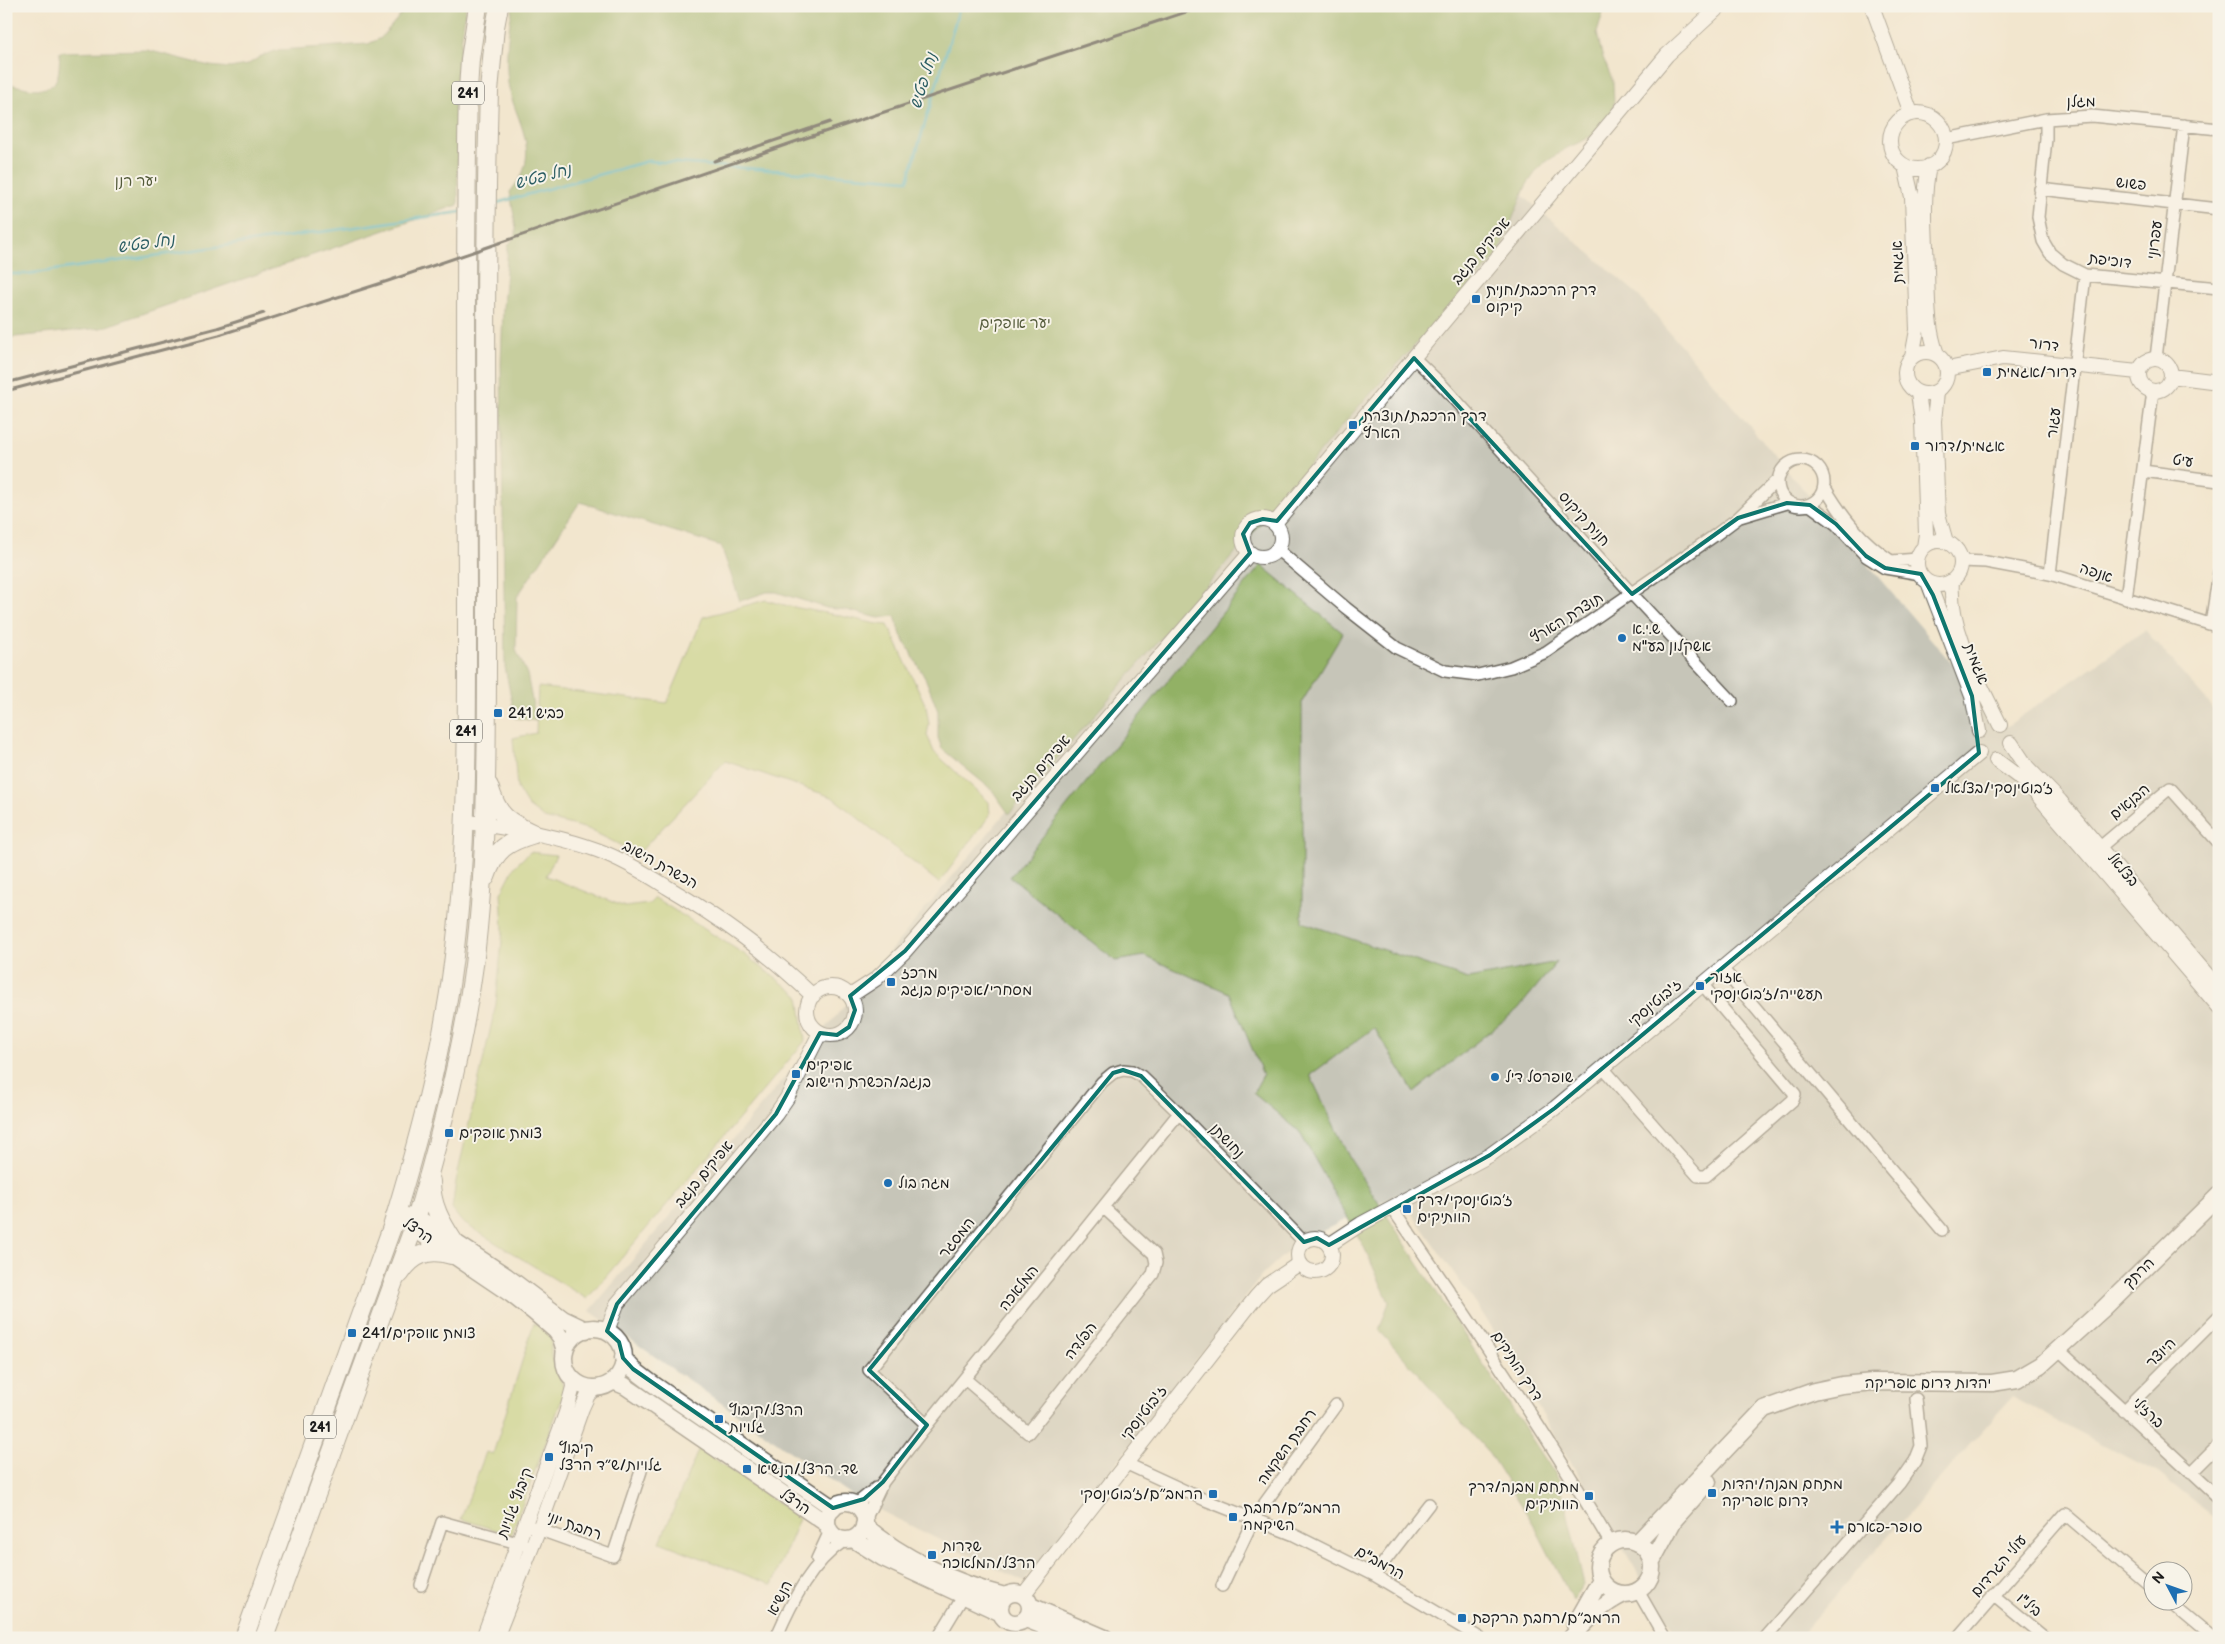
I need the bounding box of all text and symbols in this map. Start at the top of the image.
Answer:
water label: נחל פטיש [907,49,942,111]
road number: 241 [452,82,484,105]
street label: מגלן [2066,92,2096,112]
water label: נחל פטיש [513,160,574,194]
park label: יער רנן [115,172,157,191]
street label: פשוש [2115,173,2147,195]
street label: אפיקים בנגב [1447,213,1515,288]
street label: עפרוני [2143,219,2167,260]
water label: נחל פטיש [116,230,177,257]
street label: אגמית [1888,240,1908,285]
street label: דוכיפת [2086,249,2133,273]
place label: דרך הרכבת/חנית קיקוס [1486,281,1597,317]
marker: דרך הרכבת/חנית קיקוס [1470,293,1482,305]
park label: יער אופקים [979,314,1051,333]
street label: דרור [2028,334,2060,356]
place label: דרור/אגמית [1996,363,2077,382]
marker: דרור/אגמית [1981,366,1993,378]
street label: עגור [2043,406,2065,439]
place label: דרך הרכבת/תוצרת הארץ [1362,407,1487,443]
marker: דרך הרכבת/תוצרת הארץ [1347,419,1359,431]
place label: אגמית/דרור [1925,437,2005,456]
marker: אגמית/דרור [1909,440,1921,452]
street label: עיט [2171,450,2195,472]
street label: חנית קיקוס [1554,487,1614,551]
street label: אנפה [2077,559,2115,587]
street label: תוצרת הארץ [1527,588,1607,648]
place label: ש.י.א אשקלון בע"מ [1632,620,1712,656]
marker: ש.י.א אשקלון בע"מ [1616,632,1628,644]
street label: אגמית [1959,640,1993,688]
place label: כביש 241 [508,704,564,723]
marker: כביש 241 [492,707,504,719]
road number: 241 [450,719,482,742]
street label: אפיקים בנגב [1007,731,1075,805]
place label: ז׳בוטינסקי/בצלאל [1945,779,2053,798]
street label: הבנאים [2106,780,2154,824]
marker: ז׳בוטינסקי/בצלאל [1929,782,1941,794]
street label: הכשרת הישוב [619,836,701,894]
street label: בצלאל [2103,849,2143,891]
place label: מרכז מסחרי/אפיקים בנגב [901,964,1032,1000]
place label: אזור תעשייה/ז׳בוטינסקי [1710,968,1823,1004]
street label: ז'בוטינסקי [1624,975,1686,1031]
marker: מרכז מסחרי/אפיקים בנגב [885,976,897,988]
marker: אזור תעשייה/ז׳בוטינסקי [1694,980,1706,992]
place label: אפיקים בנגב/הכשרת היישוב [806,1056,931,1092]
marker: אפיקים בנגב/הכשרת היישוב [790,1068,802,1080]
place label: שופרסל דיל [1505,1068,1574,1087]
marker: שופרסל דיל [1489,1071,1501,1083]
street label: נחושתן [1206,1119,1248,1163]
place label: צומת אופקים [459,1124,542,1143]
marker: צומת אופקים [443,1127,455,1139]
street label: אפיקים בנגב [670,1136,738,1211]
place label: מגה בול [898,1174,950,1193]
marker: מגה בול [882,1177,894,1189]
place label: ז׳בוטינסקי/דרך הוותיקים [1417,1191,1513,1227]
marker: ז׳בוטינסקי/דרך הוותיקים [1401,1203,1413,1215]
street label: הרצל [399,1214,437,1248]
street label: המסגר [935,1214,979,1262]
street label: הרתך [2119,1254,2159,1292]
street label: המלאכה [995,1261,1043,1315]
street label: הפלדה [1060,1318,1102,1364]
place label: צומת אופקים/241 [362,1324,476,1343]
marker: צומת אופקים/241 [346,1327,358,1339]
street label: דרך הותיקים [1487,1327,1547,1405]
street label: היוצר [2142,1334,2180,1372]
street label: יהדות דרום אפריקה [1865,1374,1991,1393]
street label: ז'בוטינסקי [1117,1382,1171,1444]
street label: ברזילי [2128,1394,2168,1432]
place label: הרצל/קיבוץ גלויות [728,1401,803,1437]
street label: רחבת השקמה [1253,1405,1321,1489]
marker: הרצל/קיבוץ גלויות [713,1413,725,1425]
road number: 241 [304,1415,336,1438]
place label: קיבוץ גלויות/ש״ד הרצל [559,1439,662,1475]
marker: קיבוץ גלויות/ש״ד הרצל [543,1451,555,1463]
place label: שד. הרצל/הנשיא [757,1460,858,1479]
marker: שד. הרצל/הנשיא [741,1463,753,1475]
street label: קיבוץ גלויות [492,1465,537,1542]
place label: מתחם מבנה/יהדות דרום אפריקה [1721,1475,1843,1511]
place label: מתחם מבנה/דרך הוותיקים [1468,1478,1579,1514]
street label: הרצל [776,1485,814,1519]
place label: הרמב״ם/ז׳בוטינסקי [1080,1485,1203,1504]
marker: מתחם מבנה/יהדות דרום אפריקה [1706,1487,1718,1499]
marker: הרמב״ם/ז׳בוטינסקי [1207,1488,1219,1500]
marker: מתחם מבנה/דרך הוותיקים [1583,1490,1595,1502]
place label: הרמב״ם/רחבת השיקמה [1243,1499,1341,1535]
street label: רחבת יוני [544,1507,604,1545]
marker: הרמב״ם/רחבת השיקמה [1227,1511,1239,1523]
place label: סופר-פארם [1847,1518,1922,1537]
marker: סופר-פארם [1831,1521,1843,1533]
street label: עולי הגרדום [1967,1531,2031,1601]
place label: שדרות הרצל/המלאכה [941,1537,1035,1573]
street label: הרמב"ם [1352,1542,1408,1584]
marker: שדרות הרצל/המלאכה [926,1549,938,1561]
north arrow [2142,1562,2192,1612]
text: N [2149,1568,2168,1587]
street label: הנשיא [763,1577,797,1619]
street label: ביל"ו [2012,1589,2046,1621]
place label: הרמב״ם/רחבת הרקפת [1471,1609,1621,1628]
marker: הרמב״ם/רחבת הרקפת [1456,1612,1468,1624]

